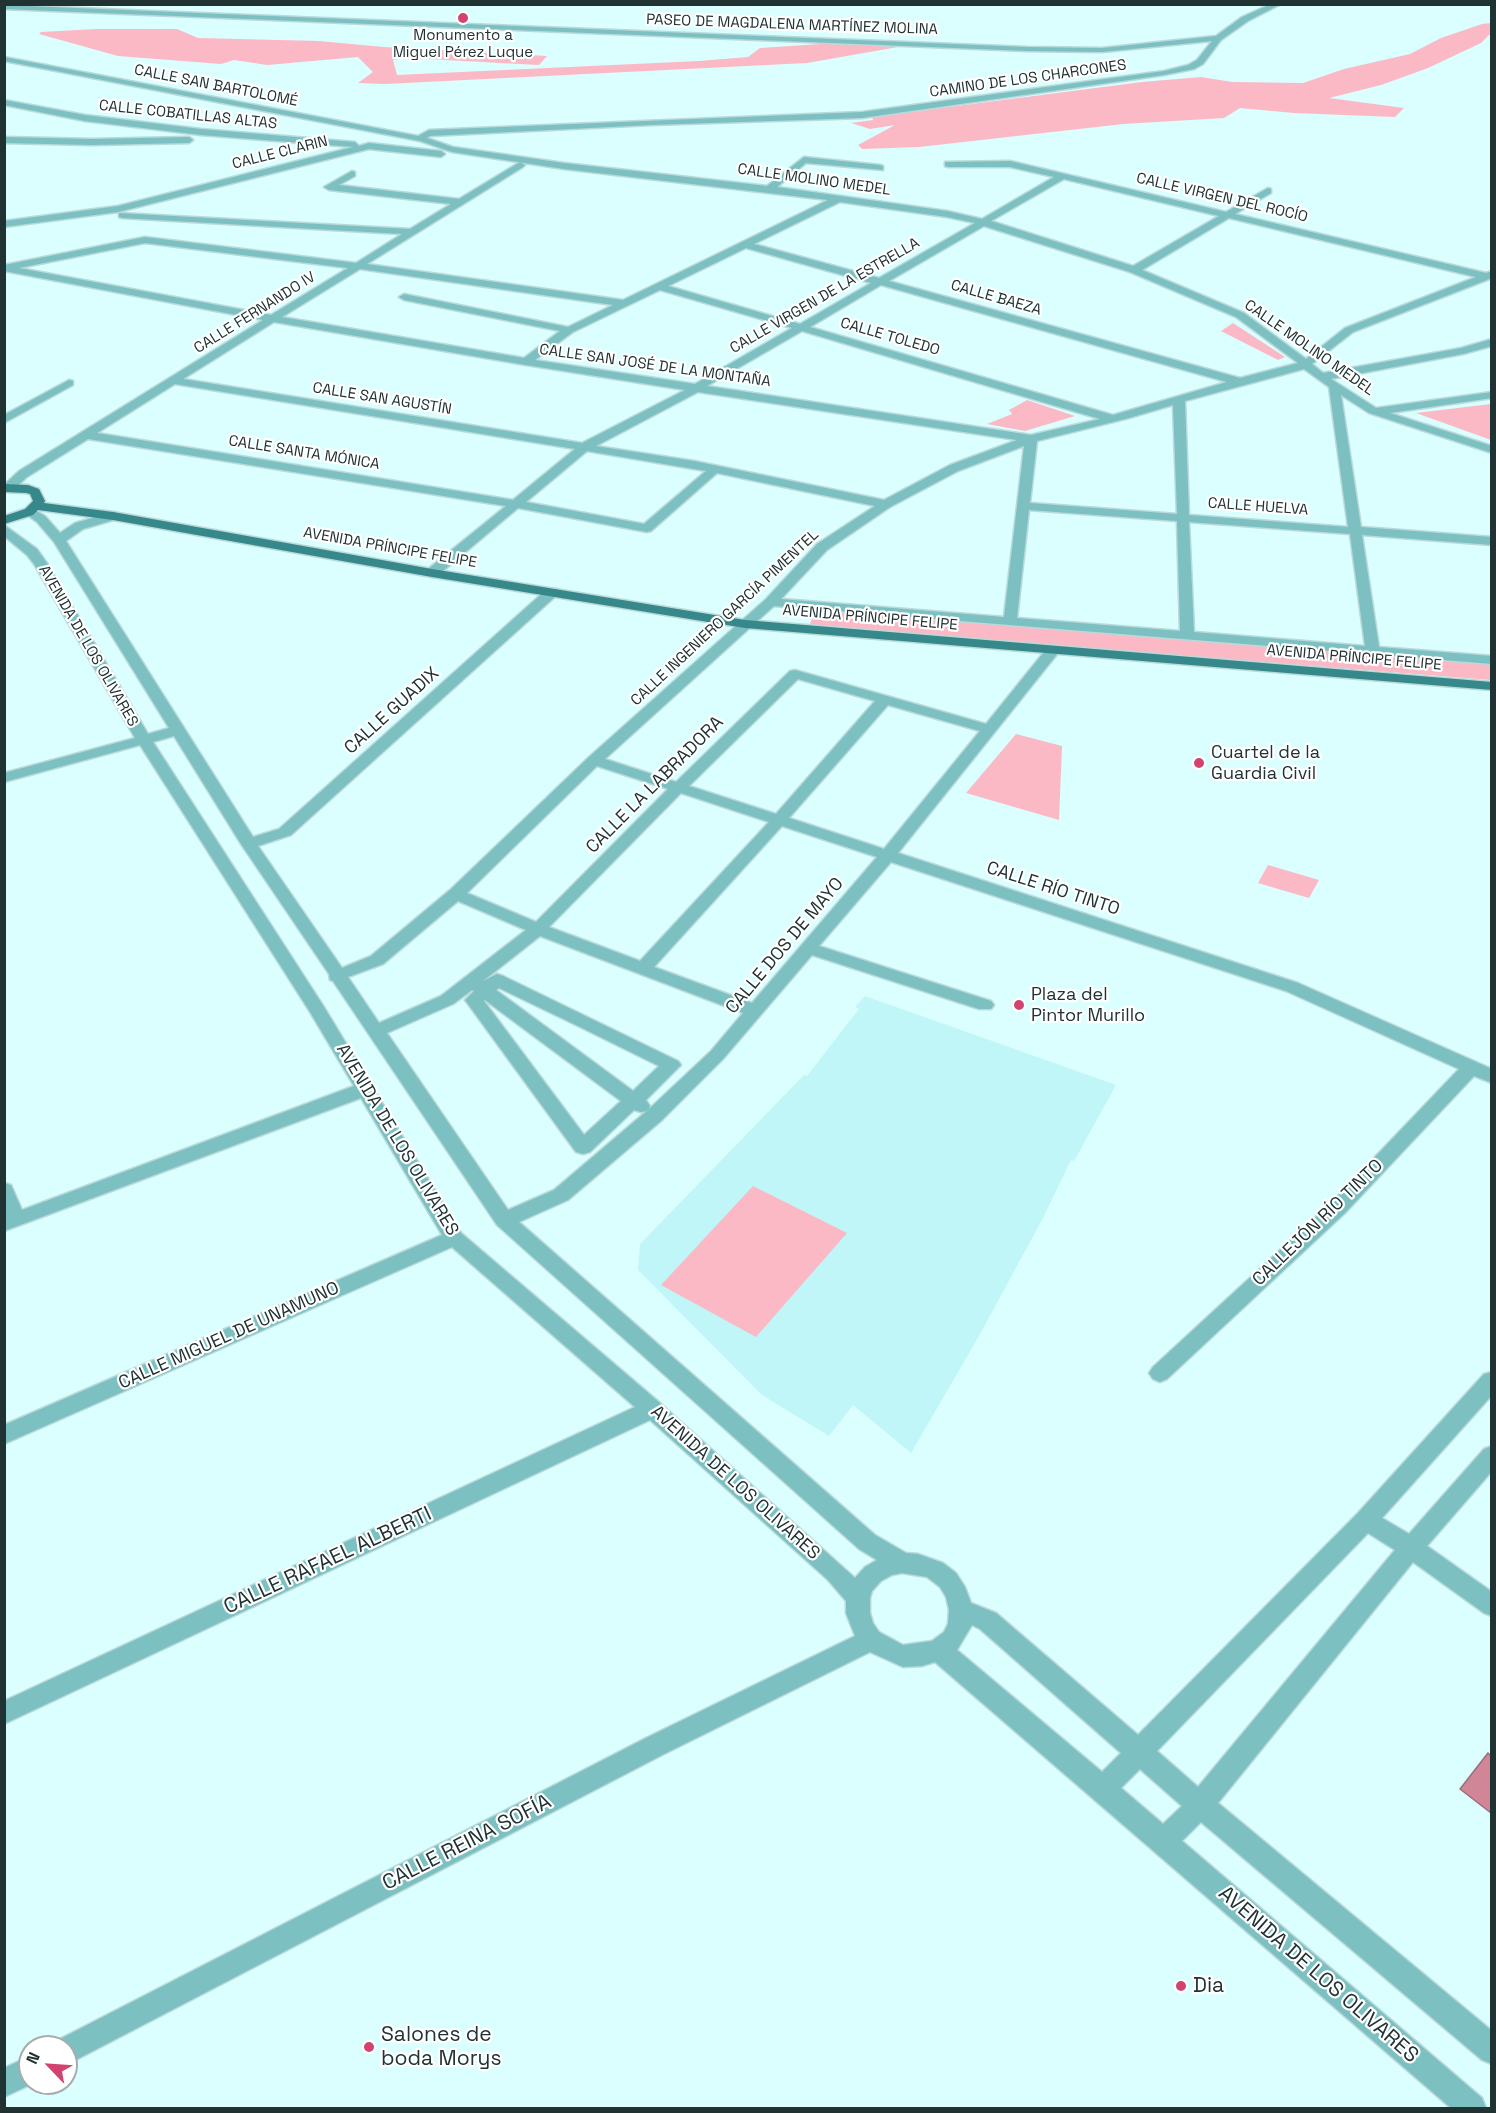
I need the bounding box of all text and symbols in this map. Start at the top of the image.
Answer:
marker: Monumento a Miguel Pérez Luque [456,11,470,25]
street label: PASEO DE MAGDALENA MARTÍNEZ MOLINA [646,11,938,39]
place label: Monumento a Miguel Pérez Luque [393,27,533,62]
street label: CAMINO DE LOS CHARCONES [929,56,1127,102]
street label: CALLE SAN BARTOLOMÉ [133,61,299,111]
street label: CALLE COBATILLAS ALTAS [98,97,278,133]
street label: CALLE CLARIN [230,132,330,174]
street label: CALLE MOLINO MEDEL [736,160,892,200]
street label: CALLE VIRGEN DEL ROCÍO [1134,169,1310,227]
street label: CALLE VIRGEN DE LA ESTRELLA [727,234,923,358]
street label: CALLE FERNANDO IV [191,268,319,358]
street label: CALLE BAEZA [949,276,1043,320]
street label: CALLE MOLINO MEDEL [1241,296,1377,400]
street label: CALLE TOLEDO [838,314,942,360]
street label: CALLE SAN JOSÉ DE LA MONTAÑA [538,341,772,391]
street label: CALLE SAN AGUSTÍN [311,379,453,419]
street label: CALLE SANTA MÓNICA [227,432,381,474]
street label: CALLE HUELVA [1207,495,1309,519]
street label: AVENIDA PRÍNCIPE FELIPE [302,524,478,572]
street label: CALLE INGENIERO GARCÍA PIMENTEL [627,526,823,710]
street label: AVENIDA DE LOS OLIVARES [34,562,142,730]
street label: AVENIDA PRÍNCIPE FELIPE [782,601,958,635]
street label: AVENIDA PRÍNCIPE FELIPE [1266,641,1442,675]
street label: CALLE GUADIX [340,663,444,759]
street label: CALLE LA LABRADORA [582,712,728,858]
place label: Cuartel de la Guardia Civil [1211,742,1320,784]
marker: Cuartel de la Guardia Civil [1192,756,1206,770]
street label: CALLE RÍO TINTO [984,857,1122,921]
street label: CALLE DOS DE MAYO [722,873,848,1019]
place label: Plaza del Pintor Murillo [1031,984,1145,1026]
marker: Plaza del Pintor Murillo [1012,998,1026,1012]
street label: AVENIDA DE LOS OLIVARES [331,1040,463,1240]
street label: CALLEJÓN RÍO TINTO [1248,1155,1388,1291]
street label: CALLE MIGUEL DE UNAMUNO [115,1278,343,1394]
street label: AVENIDA DE LOS OLIVARES [646,1401,824,1565]
street label: CALLE RAFAEL ALBERTI [220,1502,436,1620]
street label: CALLE REINA SOFÍA [378,1790,556,1896]
street label: AVENIDA DE LOS OLIVARES [1213,1881,1423,2069]
place label: Dia [1193,1973,1224,1999]
marker: Dia [1174,1979,1188,1993]
place label: Salones de boda Morys [381,2022,501,2072]
north arrow [18,2035,78,2095]
marker: Salones de boda Morys [362,2040,376,2054]
text: N [21,2049,45,2067]

